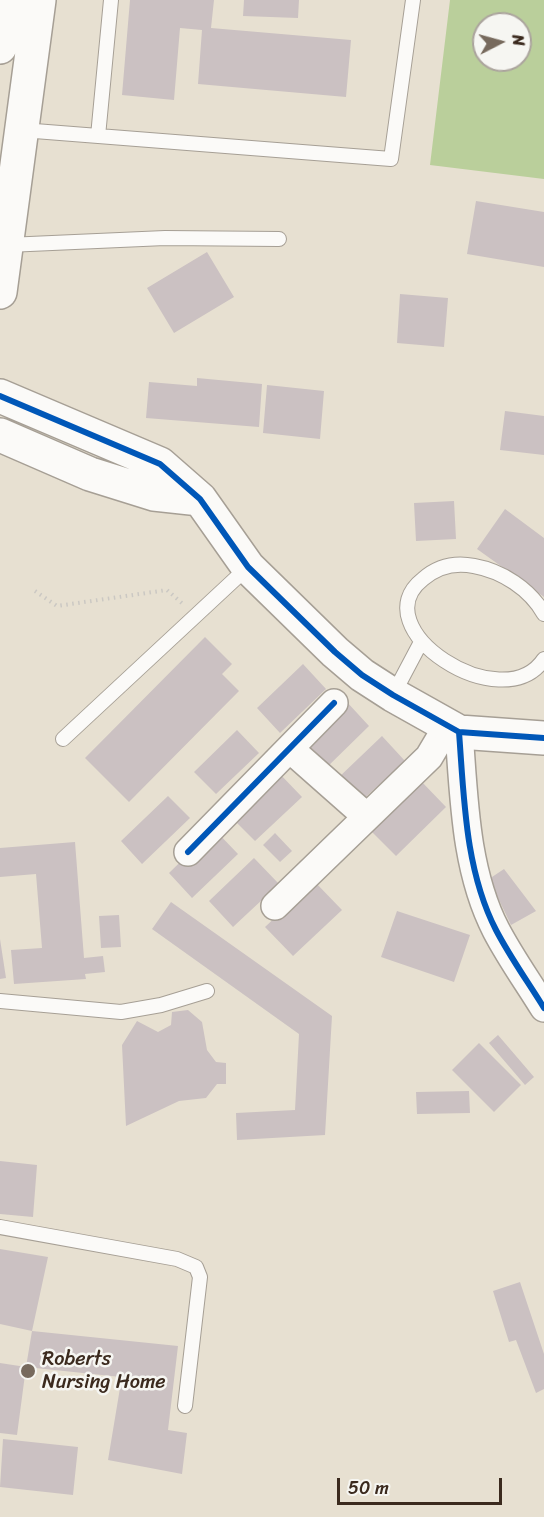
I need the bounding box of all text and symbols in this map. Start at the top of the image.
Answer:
north arrow [472,12,532,72]
text: N [503,33,533,47]
place label: Roberts Nursing Home [42,1348,166,1395]
marker: Roberts Nursing Home [19,1362,37,1380]
scale bar [340,1466,505,1504]
text: 50 m [348,1472,389,1504]

